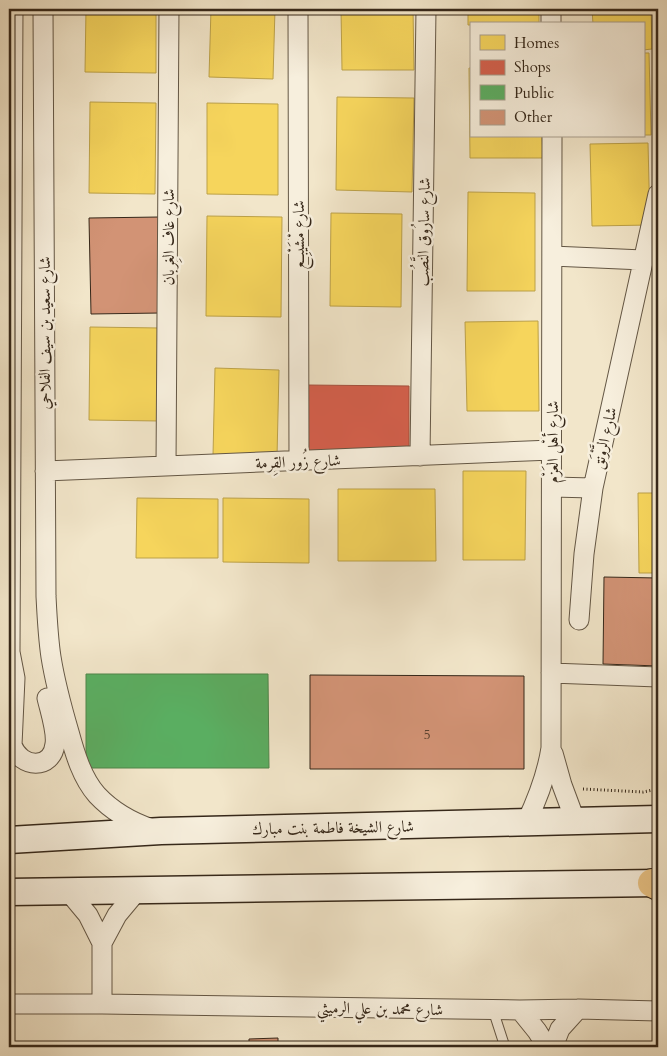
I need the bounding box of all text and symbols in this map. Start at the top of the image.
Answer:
legend [470,22,644,138]
text: Homes [514,33,559,53]
text: Shops [514,57,551,77]
text: Public [514,83,554,103]
text: Other [514,107,553,127]
street label: شارع سارُوق النَّصُب [409,177,438,287]
street label: شارع غاف الغِربان [158,189,182,285]
street label: شارع مْشَيْبِع [287,200,314,270]
street label: شارع سعيد بن سيف الفلاحي [34,256,58,410]
street label: شارع أهْل العَزْم [541,401,567,483]
street label: شارع الرَّوْنَق [584,405,625,472]
street label: شارع زُور القِرمة [255,447,341,476]
house number: 5 [423,725,431,744]
street label: شارع الشيخة فاطمة بنت مبارك [252,816,414,842]
street label: شارع محمد بن علي الرميثي [317,997,443,1025]

